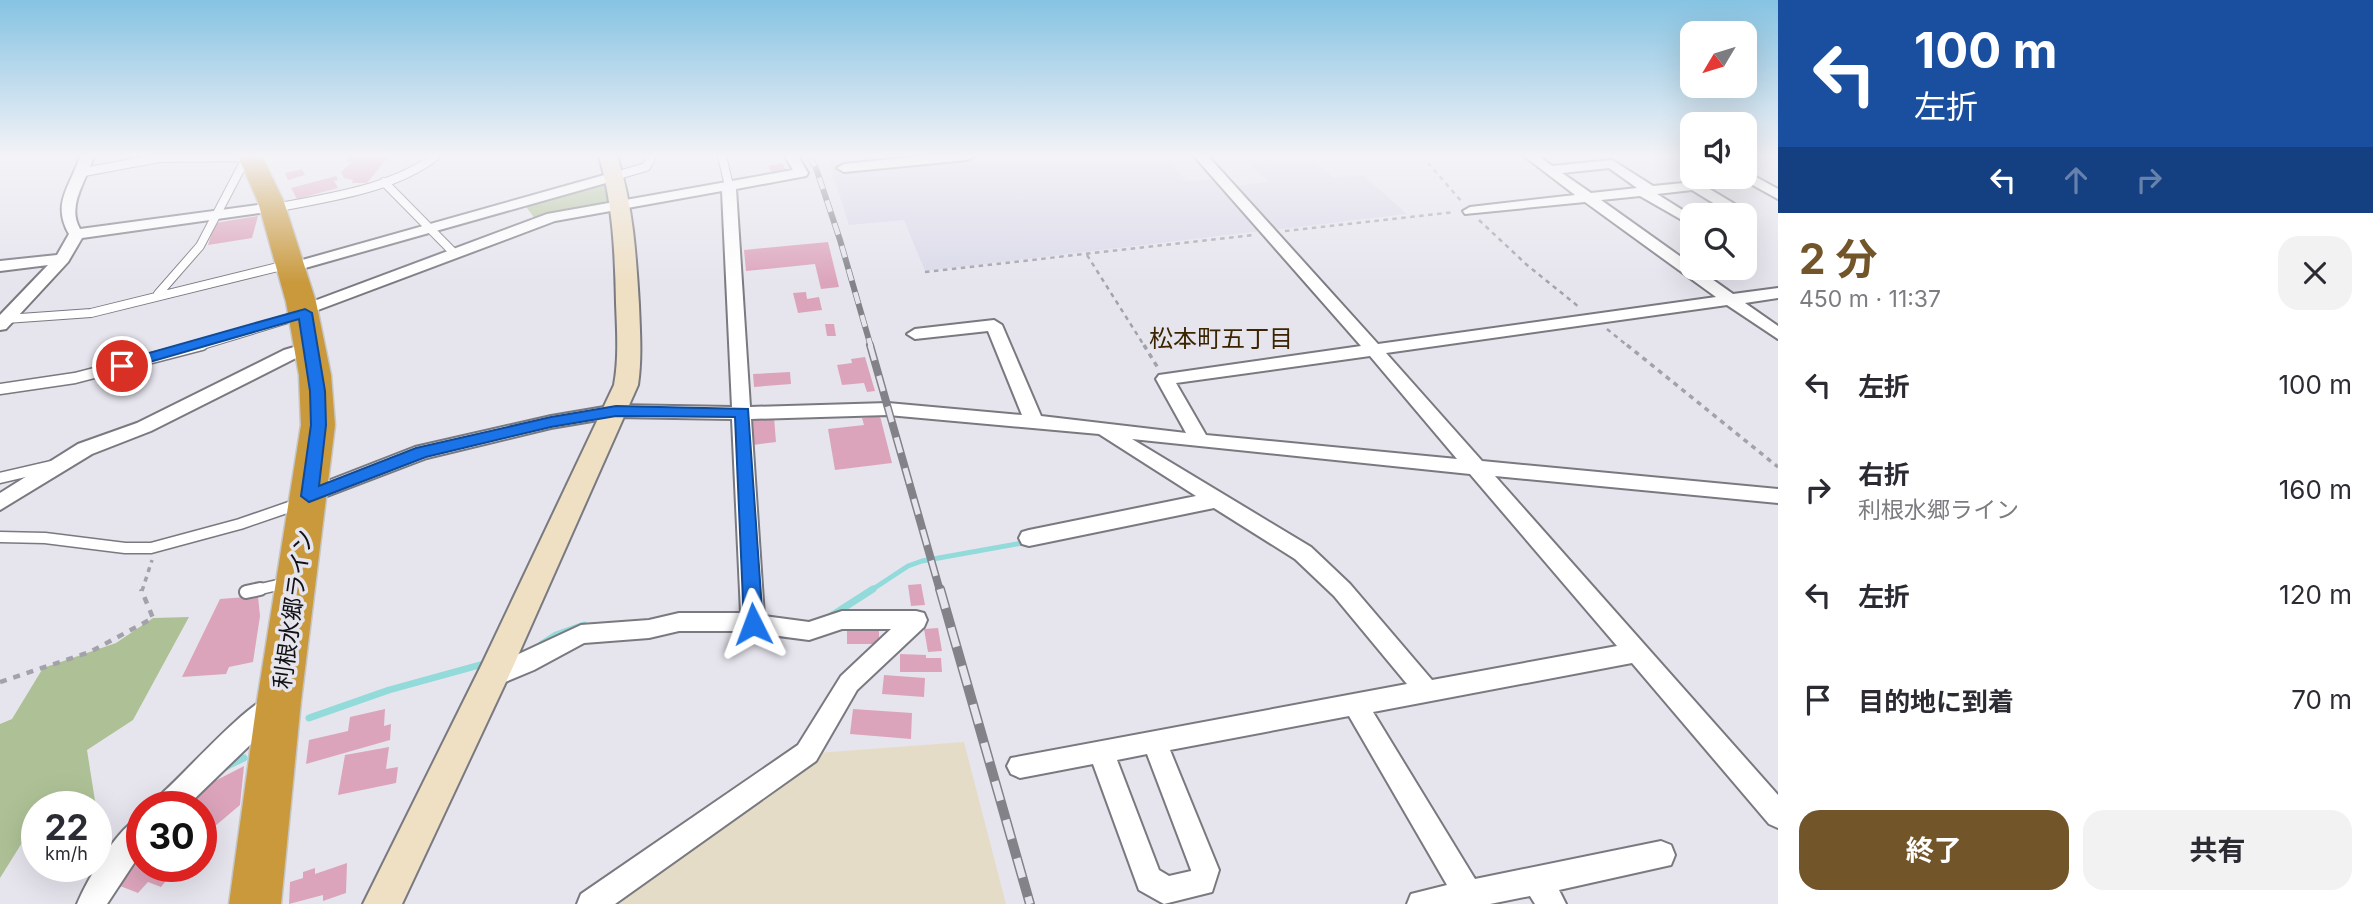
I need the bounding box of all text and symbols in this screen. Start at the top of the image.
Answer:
north arrow [1680,21,1757,98]
map controls [1680,21,1757,280]
text: 100 m [1914,21,2058,80]
icon: left [1799,28,1890,119]
text: 左折 [1914,87,1978,126]
button: sound [1680,112,1757,189]
icon: left [1984,161,2022,199]
icon: ahead [2057,161,2095,199]
icon: right [2130,161,2168,199]
button: search [1680,203,1757,280]
text: 2 分 [1799,233,1877,284]
button: close [2278,236,2352,310]
text: 450 m · 11:37 [1799,285,1941,313]
district label: 松本町五丁目 [1149,324,1293,353]
pin [92,336,152,396]
icon: arrive [103,347,141,385]
icon: left [1799,366,1837,404]
text: 100 m [2279,369,2352,400]
text: 左折 [1858,371,1910,402]
text: 右折 [1858,459,1910,490]
icon: right [1799,471,1837,509]
text: 160 m [2279,474,2352,505]
text: 利根水郷ライン [1858,496,2019,524]
street label: 利根水郷ライン [268,527,318,691]
icon: left [1799,576,1837,614]
text: 120 m [2279,579,2352,610]
text: 左折 [1858,581,1910,612]
position arrow [716,587,790,661]
icon: arrive [1799,681,1837,719]
text: 70 m [2291,684,2352,715]
text: 目的地に到着 [1858,686,2014,717]
speed limit sign: 30 [126,791,217,882]
text: 22 [44,806,89,848]
button: 終了 [1799,810,2069,890]
button: 共有 [2083,810,2352,890]
text: km/h [45,843,88,864]

